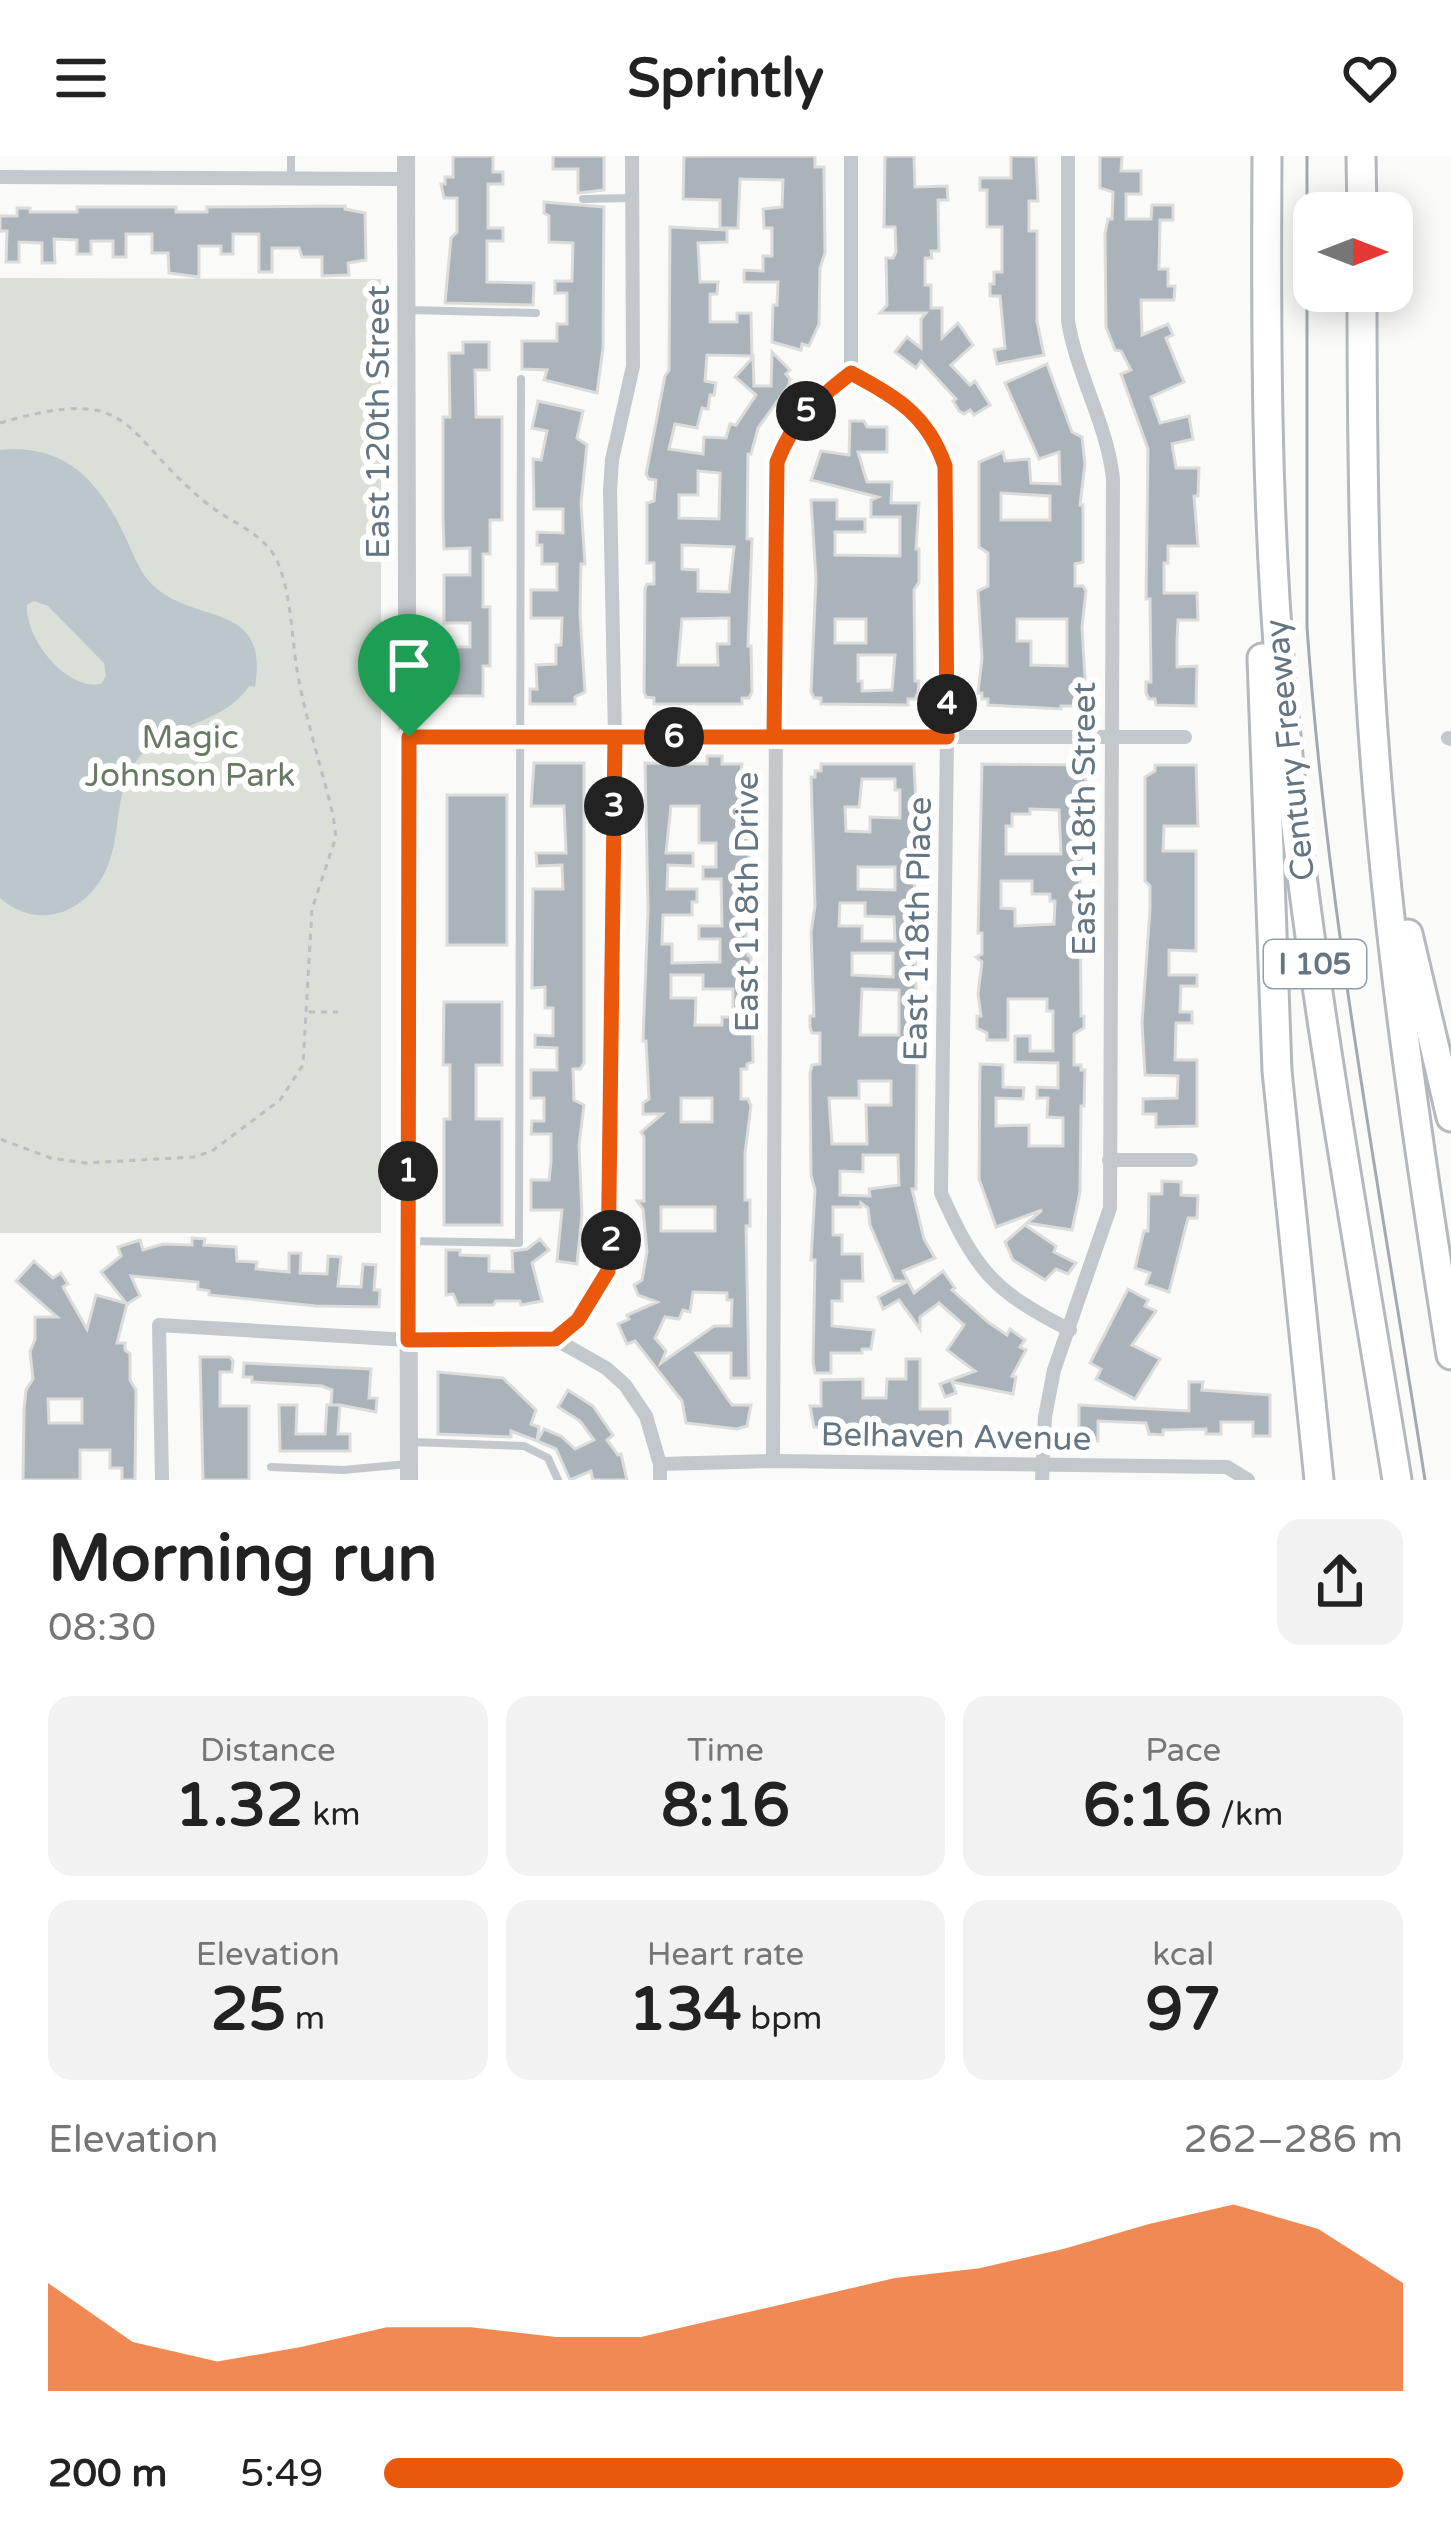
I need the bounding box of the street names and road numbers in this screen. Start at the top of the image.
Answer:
street label: East 120th Street [359,285,398,559]
street label: Century Freeway [1257,617,1323,883]
street label: East 118th Street [1065,682,1104,956]
street label: East 118th Drive [728,772,767,1033]
street label: East 118th Place [896,796,940,1062]
road number: I 105 [1264,940,1366,988]
street label: Belhaven Avenue [820,1415,1092,1459]

